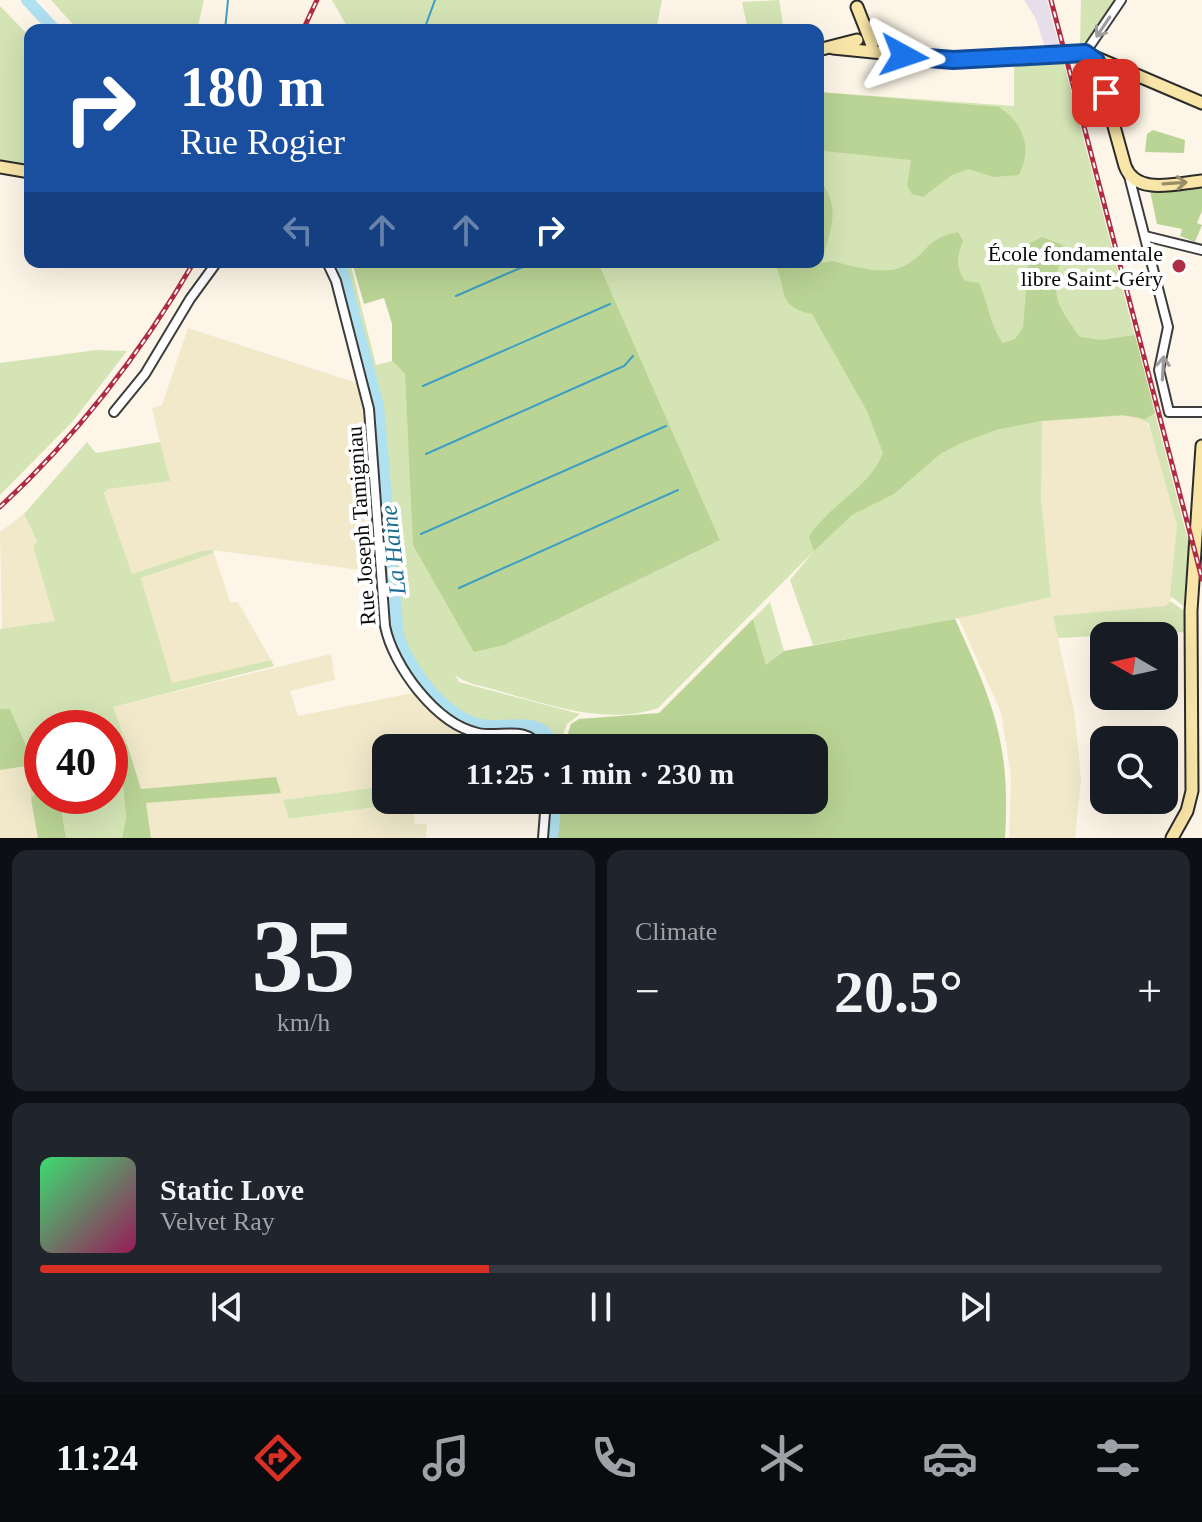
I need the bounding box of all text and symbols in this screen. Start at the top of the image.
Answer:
position arrow [862,14,946,98]
one-way arrow [1095,15,1111,37]
icon: right [48,56,152,160]
text: 180 m [180,56,325,118]
pin [1072,59,1140,127]
icon: arrive [1084,71,1128,115]
text: Rue Rogier [180,122,345,162]
one-way arrow [1161,175,1188,190]
icon: left [276,208,320,252]
icon: ahead [360,208,404,252]
icon: ahead [444,208,488,252]
icon: right [528,208,572,252]
place label: École fondamentale libre Saint-Géry [988,241,1163,291]
marker: École fondamentale libre Saint-Géry [1170,257,1188,275]
one-way arrow [1156,355,1171,381]
street label: Rue Joseph Tamigniau [342,426,380,626]
water label: La Haine [375,504,411,597]
north arrow [1090,622,1178,710]
map controls [1090,622,1178,814]
speed limit sign: 40 [24,710,128,814]
button: search [1090,726,1178,814]
text: 11:25 · 1 min · 230 m [466,757,734,790]
text: 35 [252,898,356,1013]
text: Climate [635,917,717,946]
text: 20.5° [834,959,963,1025]
text: − [635,967,660,1016]
text: + [1137,967,1162,1016]
text: km/h [277,1008,330,1037]
text: Static Love [160,1173,304,1206]
text: Velvet Ray [160,1207,275,1236]
icon: previous [205,1285,249,1329]
icon: pause [579,1285,623,1329]
icon: next [953,1285,997,1329]
icon: directions [250,1430,306,1486]
icon: music [418,1430,474,1486]
icon: phone [586,1430,642,1486]
icon: climate [754,1430,810,1486]
icon: car [922,1430,978,1486]
icon: filters [1090,1430,1146,1486]
text: 11:24 [56,1438,138,1478]

